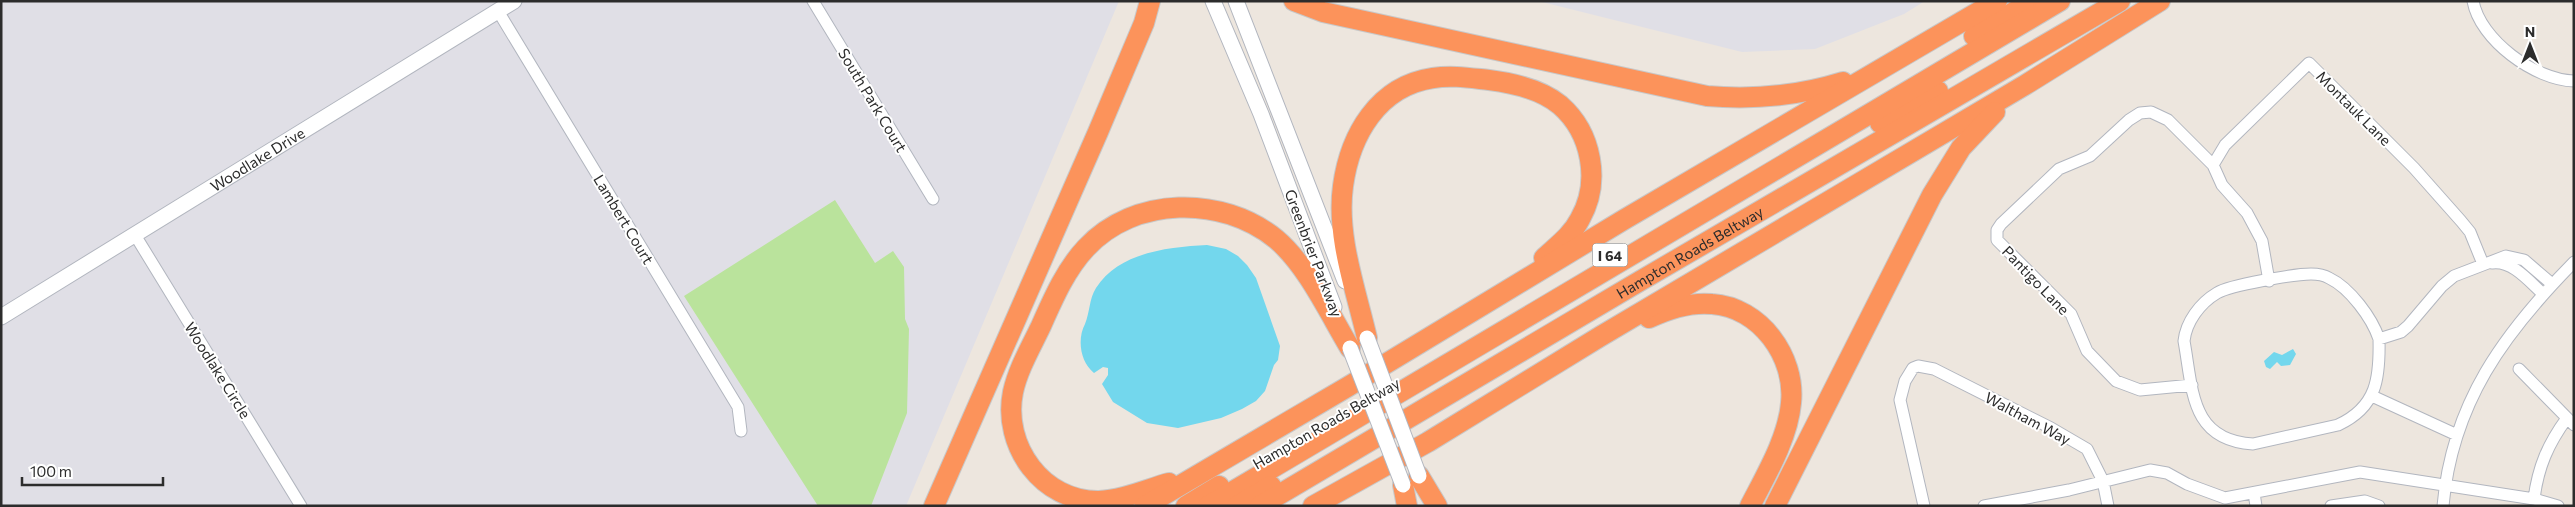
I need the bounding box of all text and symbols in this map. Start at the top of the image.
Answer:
north arrow [2505,20,2555,70]
text: N [2525,23,2535,40]
street label: South Park Court [835,45,911,155]
street label: Montauk Lane [2313,67,2395,149]
street label: Woodlake Drive [207,123,308,195]
street label: Lambert Court [590,171,658,267]
street label: Greenbrier Parkway [1281,187,1347,320]
street label: Hampton Roads Beltway [1613,202,1766,302]
street label: Pantigo Lane [1999,242,2073,318]
road number: I 64 [1592,244,1628,266]
street label: Woodlake Circle [181,319,255,422]
street label: Hampton Roads Beltway [1249,373,1403,473]
street label: Waltham Way [1982,388,2074,448]
scale bar [22,454,164,486]
text: 100 m [30,462,72,480]

